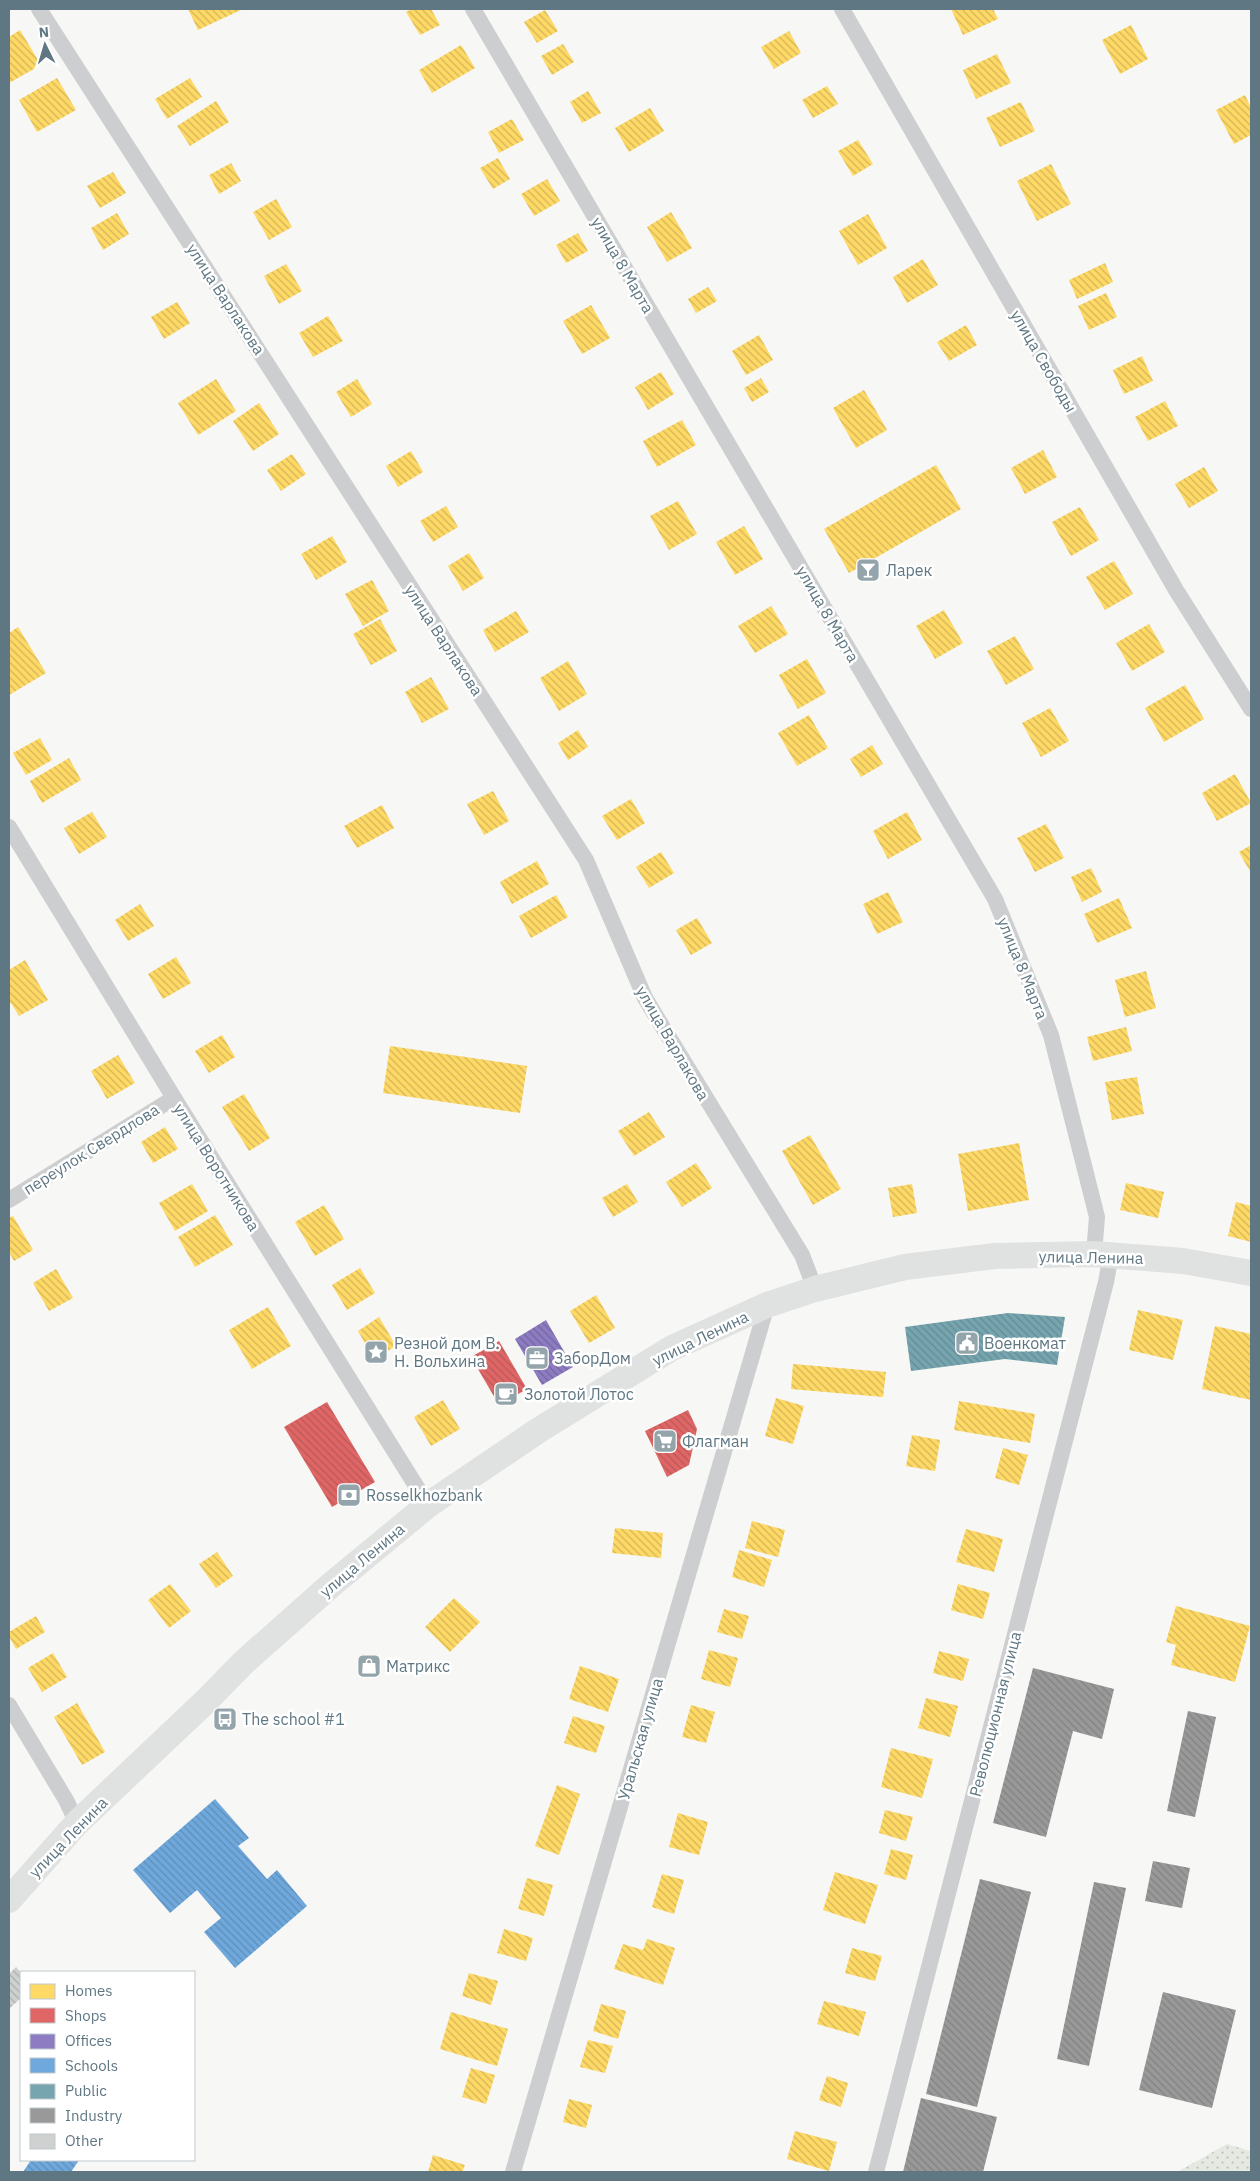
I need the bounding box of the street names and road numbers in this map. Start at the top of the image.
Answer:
street label: улица 8 Марта [587,213,659,317]
street label: улица Варлакова [183,240,270,359]
street label: улица Свободы [1007,306,1081,416]
street label: улица 8 Марта [792,562,864,666]
street label: улица Варлакова [401,581,488,700]
street label: улица 8 Марта [994,914,1053,1022]
street label: улица Варлакова [632,982,714,1104]
street label: переулок Свердлова [19,1099,163,1199]
street label: улица Воротникова [170,1099,265,1235]
street label: улица Ленина [1039,1246,1144,1268]
street label: улица Ленина [649,1306,752,1370]
street label: улица Ленина [316,1518,409,1601]
street label: Революционная улица [965,1629,1025,1799]
street label: Уральская улица [613,1675,667,1802]
street label: улица Ленина [24,1792,112,1882]

